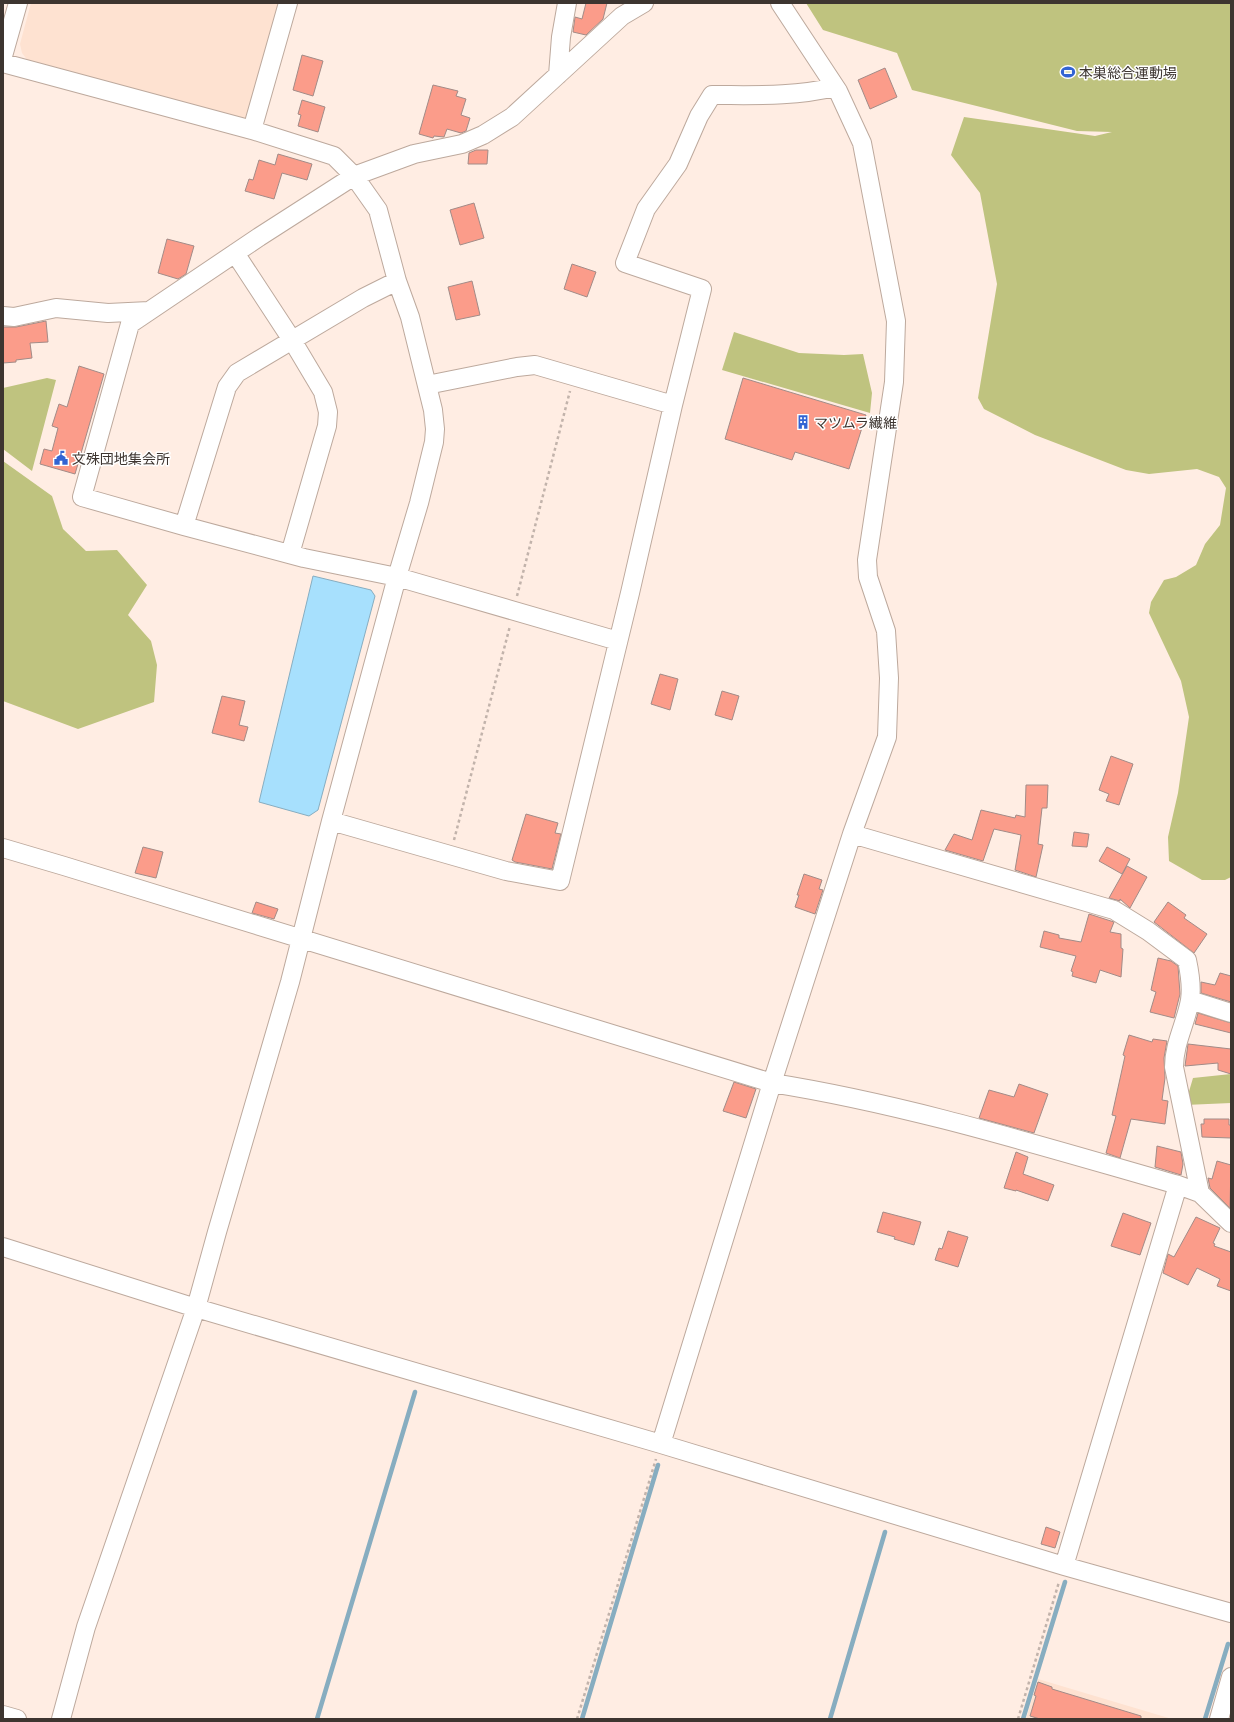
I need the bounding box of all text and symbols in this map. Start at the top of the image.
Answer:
place label: 本巣総合運動場 [1079,63,1177,82]
sports icon: 本巣総合運動場 [1060,64,1076,80]
place label: マツムラ繊維 [814,413,897,432]
building icon: マツムラ繊維 [795,414,811,430]
place label: 文殊団地集会所 [72,449,170,468]
public building icon: 文殊団地集会所 [53,450,69,466]

